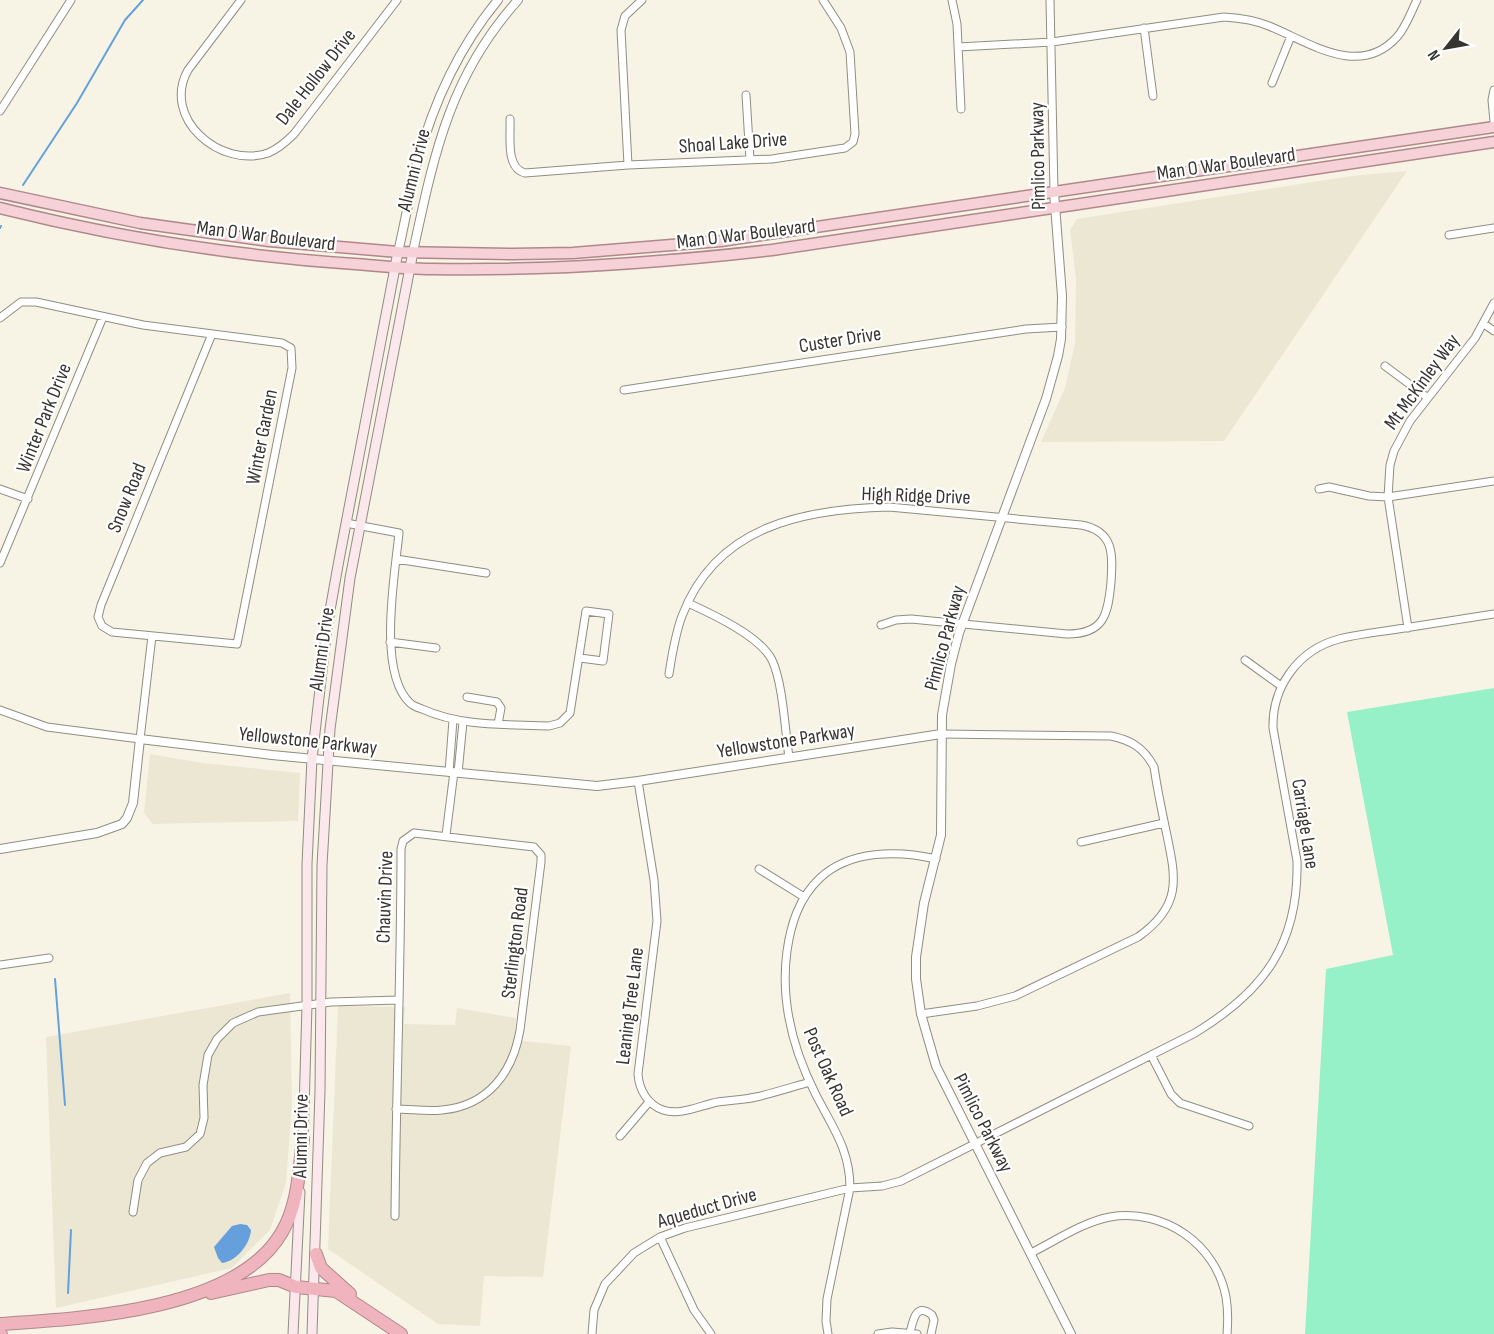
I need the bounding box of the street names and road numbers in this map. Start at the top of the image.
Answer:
street label: Dale Hollow Drive [271,24,361,130]
street label: Pimlico Parkway [1025,102,1051,210]
street label: Alumni Drive [392,126,436,215]
street label: Shoal Lake Drive [678,127,788,159]
street label: Man O War Boulevard [1155,142,1297,186]
street label: Man O War Boulevard [675,214,817,254]
street label: Man O War Boulevard [195,216,337,256]
street label: Custer Drive [797,322,883,358]
street label: Mt McKinley Way [1379,329,1465,435]
street label: Winter Park Drive [11,360,77,476]
street label: Winter Garden [241,387,283,487]
street label: Snow Road [102,460,152,536]
street label: High Ridge Drive [861,482,971,510]
street label: Pimlico Parkway [919,583,971,693]
street label: Alumni Drive [304,606,340,693]
street label: Yellowstone Parkway [715,718,857,764]
street label: Yellowstone Parkway [238,722,379,760]
street label: Carriage Lane [1286,777,1324,871]
street label: Chauvin Drive [371,850,399,944]
street label: Sterlington Road [496,886,534,1000]
street label: Leaning Tree Lane [611,946,649,1066]
street label: Post Oak Road [798,1024,858,1120]
street label: Pimlico Parkway [948,1070,1018,1177]
street label: Alumni Drive [288,1094,314,1179]
street label: Aqueduct Drive [654,1182,759,1234]

